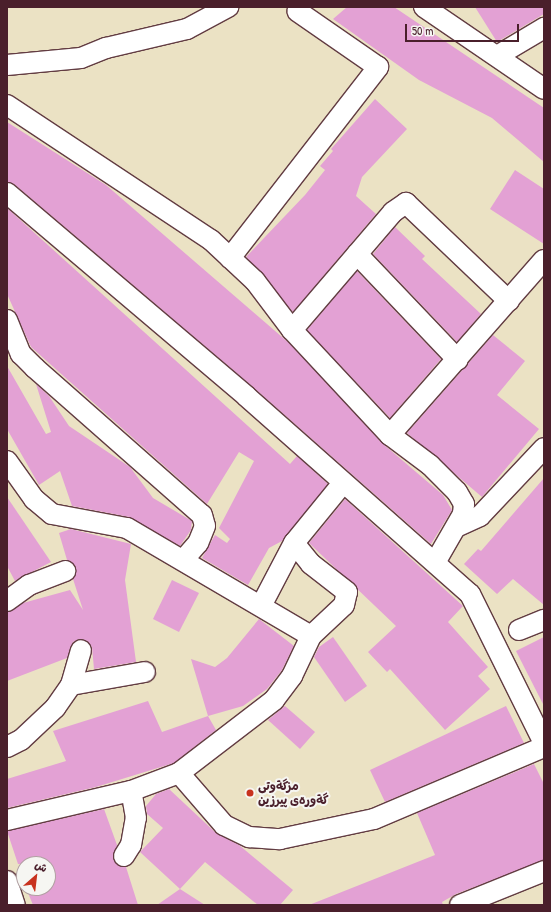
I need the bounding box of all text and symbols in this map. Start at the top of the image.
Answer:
scale bar [407,16,521,42]
text: 50 m [412,22,433,39]
place label: مزگةوتی گةورەی پیرزین [258,779,329,807]
marker: مزگةوتی گةورەی پیرزین [245,788,255,798]
north arrow [16,856,56,896]
text: ش [33,857,50,875]

